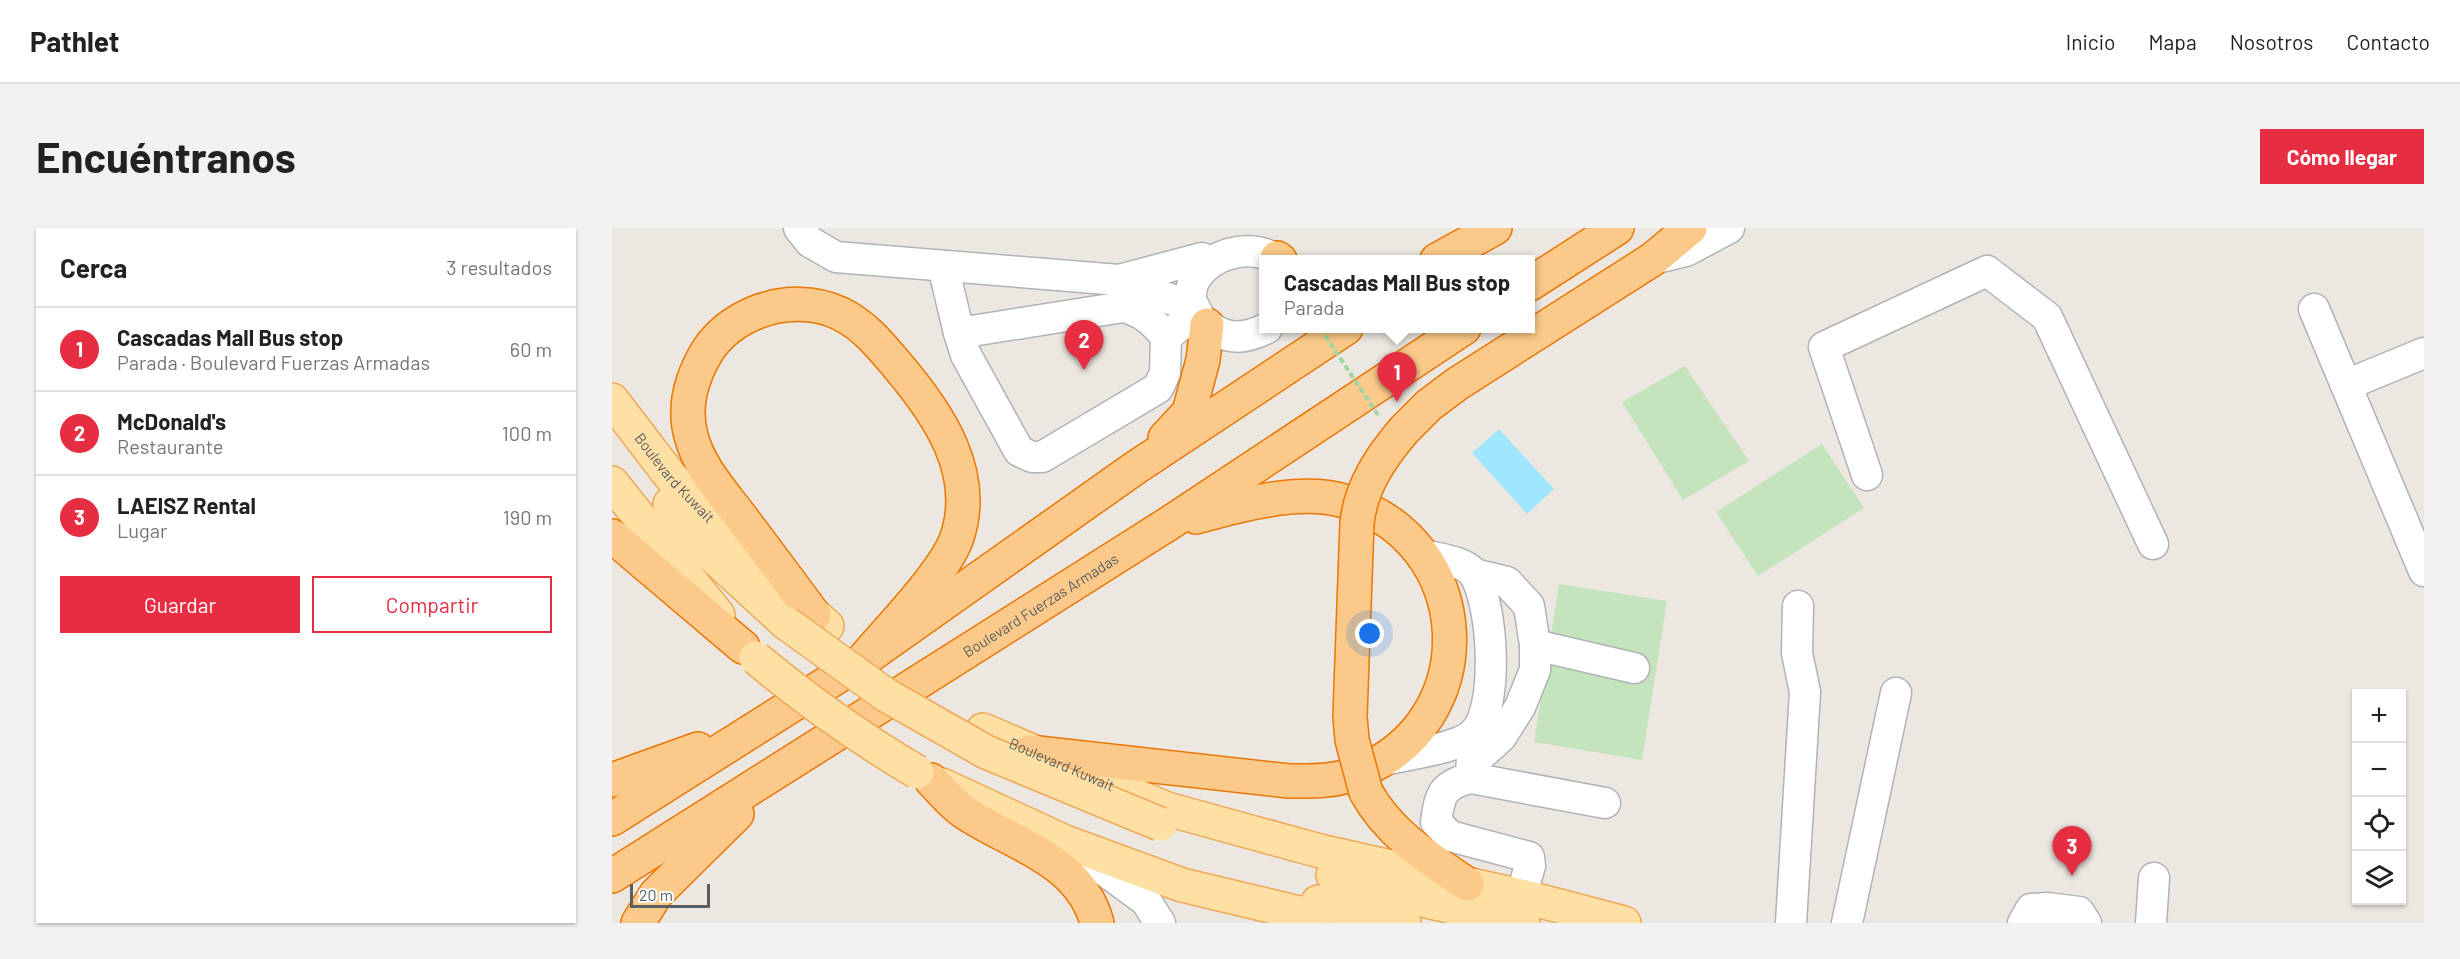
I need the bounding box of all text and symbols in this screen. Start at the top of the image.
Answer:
text: Pathlet [30,24,119,58]
text: Inicio [2066,29,2116,54]
text: Mapa [2149,29,2197,54]
text: Nosotros [2230,29,2313,54]
text: Contacto [2346,29,2430,54]
button: Cómo llegar [2260,129,2424,184]
text: Encuéntranos [36,131,296,181]
text: Cerca [60,252,127,283]
text: 3 resultados [446,255,552,279]
popup [1259,255,1535,333]
text: Cascadas Mall Bus stop [1284,269,1510,295]
text: Parada [1284,295,1344,319]
pin: 2 [1064,320,1104,370]
text: Cascadas Mall Bus stop [117,324,343,350]
text: 1 [76,337,83,361]
text: 60 m [510,337,552,361]
text: Parada · Boulevard Fuerzas Armadas [117,350,430,374]
pin: 1 [1378,352,1416,402]
text: McDonald's [117,408,226,434]
text: 2 [74,421,85,445]
text: 100 m [502,421,552,445]
street label: Boulevard Kuwait [631,429,719,526]
text: Restaurante [117,434,223,458]
text: LAEISZ Rental [117,492,256,518]
text: 3 [74,505,85,529]
text: 190 m [503,505,552,529]
text: Lugar [117,518,167,542]
street label: Boulevard Fuerzas Armadas [959,549,1121,661]
button: Guardar [60,576,300,633]
button: Compartir [312,576,552,633]
your location [1355,619,1384,648]
map controls [2352,689,2406,905]
button: + [2352,689,2406,743]
street label: Boulevard Kuwait [1007,733,1117,794]
button: − [2352,743,2406,797]
button: locate [2352,797,2406,851]
pin: 3 [2052,826,2092,876]
button: layers [2352,851,2406,905]
scale bar [630,881,710,908]
text: 20 m [639,885,673,904]

